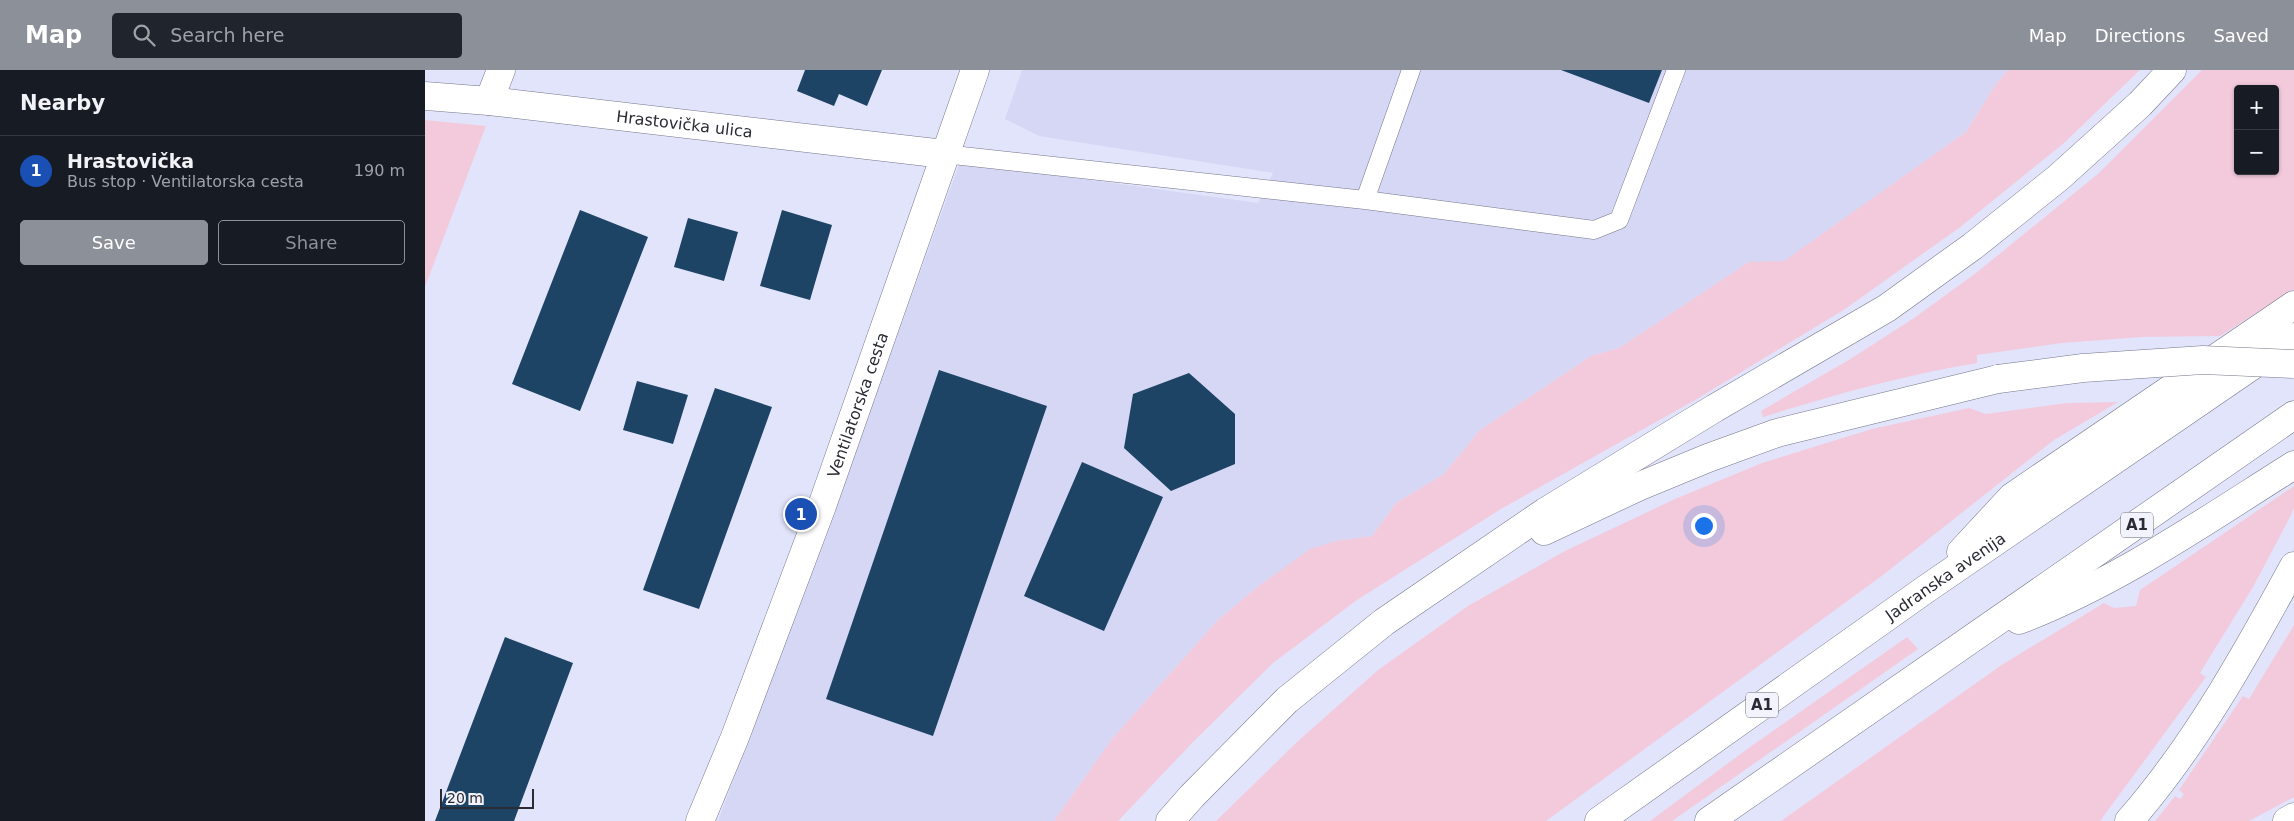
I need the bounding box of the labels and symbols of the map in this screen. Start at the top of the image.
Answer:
street label: Hrastovička ulica [615,106,754,141]
street label: Ventilatorska cesta [823,330,892,480]
pin: 1 [785,495,817,533]
road number: A1 [2121,512,2153,538]
your location [1691,513,1717,539]
street label: Jadranska avenija [1881,528,2009,625]
road number: A1 [1746,692,1778,718]
scale bar [440,786,534,809]

